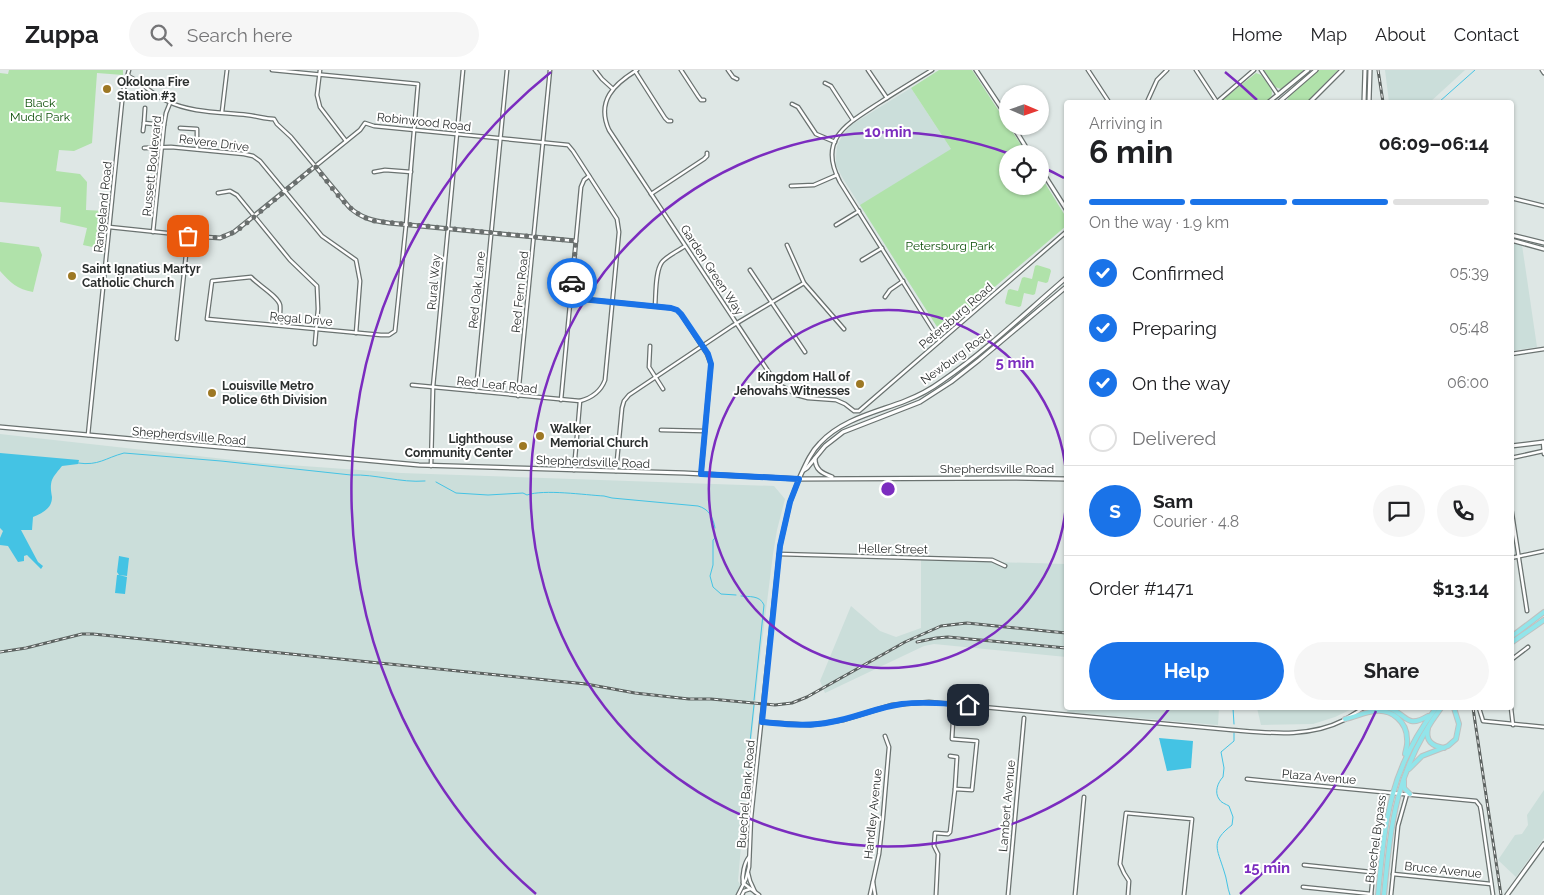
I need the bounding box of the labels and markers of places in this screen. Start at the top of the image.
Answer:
place label: Okolona Fire Station #3 [117,75,190,103]
marker: Okolona Fire Station #3 [101,83,113,95]
pin [167,215,209,257]
place label: Saint Ignatius Martyr Catholic Church [82,262,201,290]
marker: Saint Ignatius Martyr Catholic Church [66,270,78,282]
place label: Kingdom Hall of Jehovahs Witnesses [734,370,851,398]
marker: Kingdom Hall of Jehovahs Witnesses [854,378,866,390]
place label: Louisville Metro Police 6th Division [222,379,327,407]
marker: Louisville Metro Police 6th Division [206,387,218,399]
place label: Walker Memorial Church [550,422,648,450]
marker: Walker Memorial Church [534,430,546,442]
place label: Lighthouse Community Center [405,432,513,460]
marker: Lighthouse Community Center [517,440,529,452]
centre of rings [879,480,897,498]
pin [947,684,989,726]

